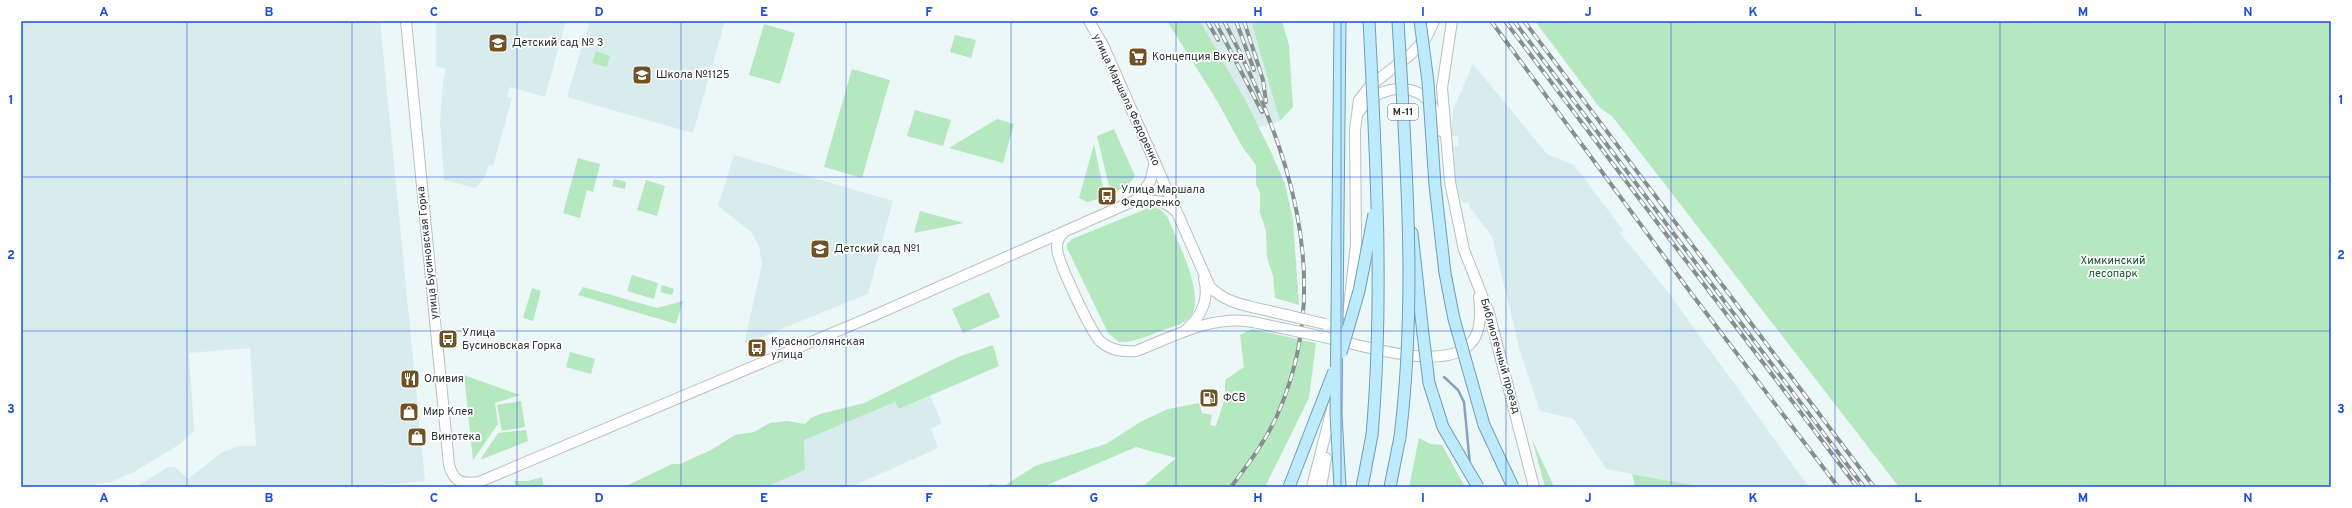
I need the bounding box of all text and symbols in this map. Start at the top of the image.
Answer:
text: A [99,5,109,21]
text: B [265,5,274,21]
text: C [430,5,438,21]
text: D [594,5,604,21]
text: E [760,5,768,21]
text: F [925,5,933,21]
text: G [1090,5,1099,21]
text: H [1253,5,1263,21]
text: I [1421,5,1425,21]
text: J [1584,5,1592,21]
text: K [1748,5,1758,21]
text: L [1914,5,1922,21]
text: M [2078,5,2088,21]
text: N [2243,5,2253,21]
school or university icon: Детский сад № 3 [487,32,509,54]
street label: улица Маршала Федоренко [1089,32,1163,168]
place label: Детский сад № 3 [512,36,603,50]
supermarket icon: Концепция Вкуса [1127,46,1149,68]
place label: Концепция Вкуса [1152,50,1244,64]
school or university icon: Школа №1125 [631,64,653,86]
place label: Школа №1125 [656,68,730,82]
text: 1 [8,93,14,109]
text: 1 [2338,93,2344,109]
road number: М-11 [1388,104,1418,120]
place label: Улица Маршала Федоренко [1121,183,1205,210]
street label: улица Бусиновская Горка [414,185,442,320]
bus stop icon: Улица Маршала Федоренко [1096,185,1118,207]
school or university icon: Детский сад №1 [809,238,831,260]
place label: Детский сад №1 [834,242,920,256]
text: 2 [7,248,15,264]
text: 2 [2337,248,2345,264]
park label: Химкинский лесопарк [2081,254,2145,281]
street label: Библиотечный проезд [1477,297,1523,415]
place label: Улица Бусиновская Горка [462,326,562,353]
bus stop icon: Улица Бусиновская Горка [437,328,459,350]
place label: Краснополянская улица [771,335,865,362]
bus stop icon: Краснополянская улица [746,337,768,359]
restaurant icon: Оливия [399,368,421,390]
place label: Оливия [424,372,464,386]
fuel station icon: ФСВ [1198,387,1220,409]
place label: ФСВ [1223,391,1246,405]
shop icon: Мир Клея [398,401,420,423]
text: 3 [7,402,15,418]
text: 3 [2337,402,2345,418]
place label: Мир Клея [423,405,473,419]
shop icon: Винотека [406,426,428,448]
place label: Винотека [431,430,481,444]
text: A [99,491,109,507]
text: B [265,491,274,507]
text: C [430,491,438,507]
text: D [594,491,604,507]
text: E [760,491,768,507]
text: F [925,491,933,507]
text: G [1090,491,1099,507]
text: H [1253,491,1263,507]
text: I [1421,491,1425,507]
text: J [1584,491,1592,507]
text: K [1748,491,1758,507]
text: L [1914,491,1922,507]
text: M [2078,491,2088,507]
text: N [2243,491,2253,507]

